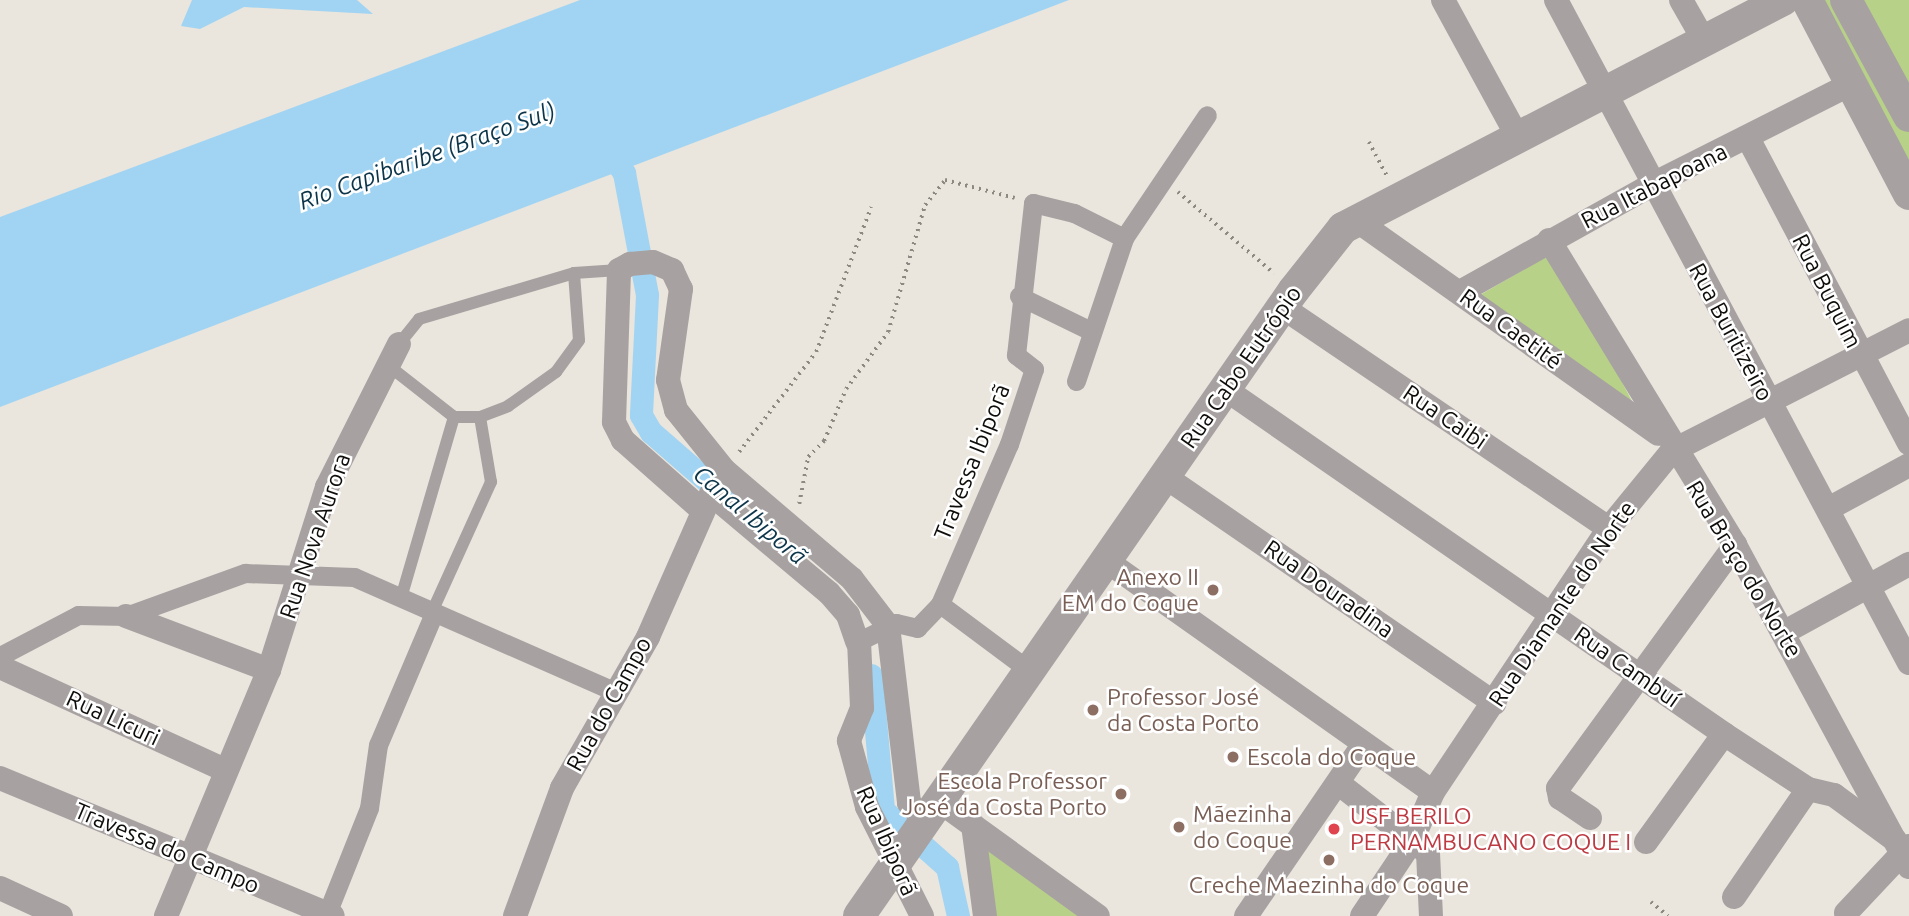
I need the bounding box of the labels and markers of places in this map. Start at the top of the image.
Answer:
place label: Anexo II EM do Coque [1062,563,1199,617]
marker: Anexo II EM do Coque [1205,582,1221,598]
place label: Professor José da Costa Porto [1107,683,1259,737]
marker: Professor José da Costa Porto [1085,702,1101,718]
place label: Escola do Coque [1247,743,1416,771]
marker: Escola do Coque [1225,749,1241,765]
place label: Escola Professor José da Costa Porto [902,767,1107,821]
marker: Escola Professor José da Costa Porto [1113,786,1129,802]
place label: Mãezinha do Coque [1193,800,1292,854]
place label: USF BERILO PERNAMBUCANO COQUE I [1350,802,1631,856]
marker: Mãezinha do Coque [1171,819,1187,835]
marker: USF BERILO PERNAMBUCANO COQUE I [1324,819,1344,839]
marker: Creche Maezinha do Coque [1321,852,1337,868]
place label: Creche Maezinha do Coque [1189,871,1469,899]

